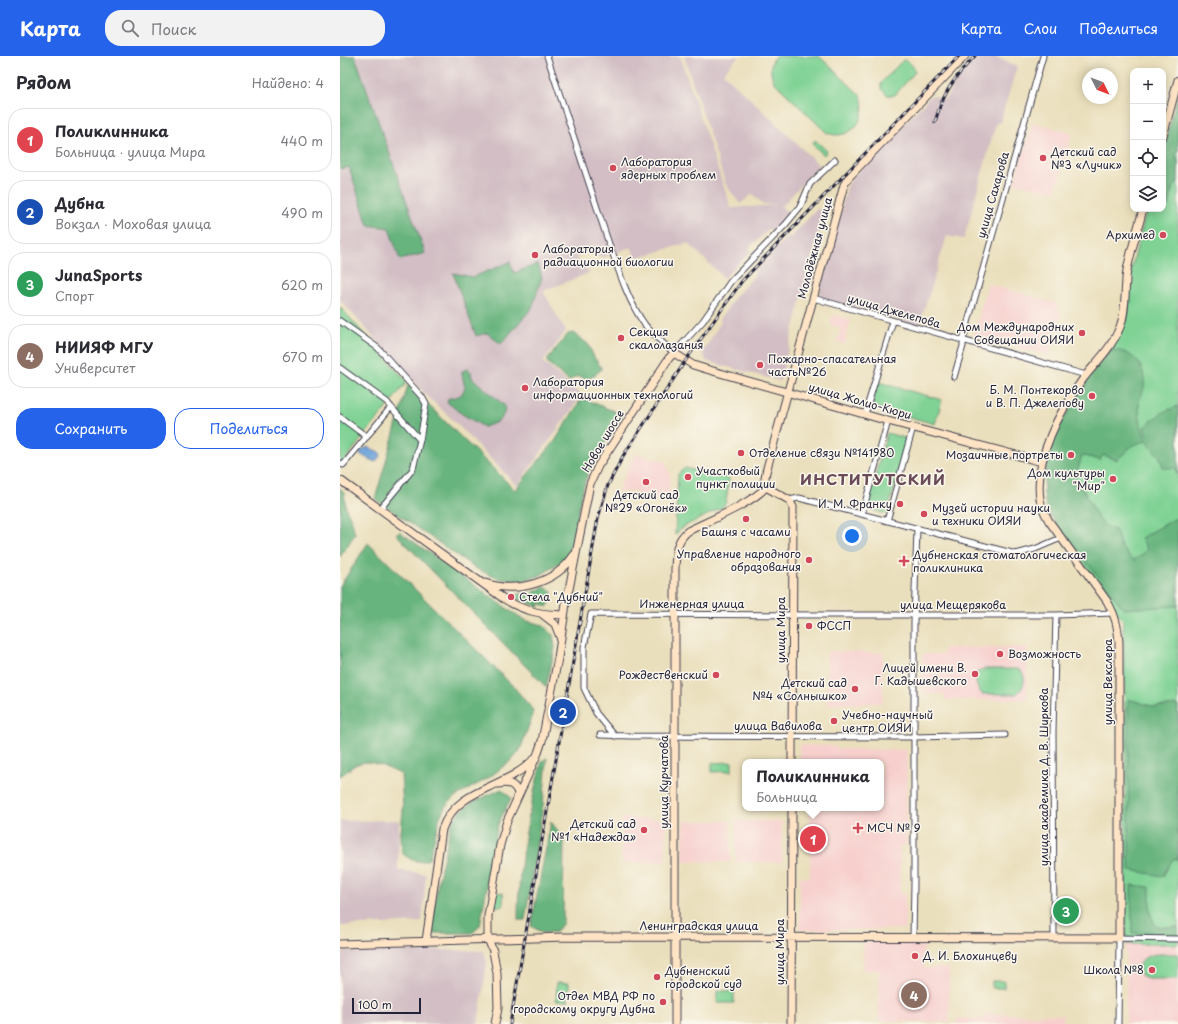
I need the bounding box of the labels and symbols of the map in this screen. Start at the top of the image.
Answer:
north arrow [1082,68,1118,104]
place label: Детский сад №3 «Лучик» [1050,143,1122,173]
street label: улица Сахарова [972,149,1013,240]
place label: Лаборатория ядерных проблем [621,153,716,183]
marker: Детский сад №3 «Лучик» [1038,153,1048,163]
marker: Лаборатория ядерных проблем [608,163,618,173]
street label: Молодёжная улица [793,195,836,300]
place label: Архимед [1106,226,1155,243]
marker: Архимед [1158,230,1168,240]
place label: Лаборатория радиационной биологии [543,240,674,270]
marker: Лаборатория радиационной биологии [530,250,540,260]
street label: улица Джелепова [846,289,943,332]
place label: Дом Международних Совещании ОИЯИ [956,318,1074,348]
place label: Секция скалолазания [629,323,703,353]
marker: Дом Международних Совещании ОИЯИ [1077,328,1087,338]
marker: Секция скалолазания [616,333,626,343]
place label: Пожарно-спасательная часть№26 [768,350,896,380]
marker: Пожарно-спасательная часть№26 [755,360,765,370]
place label: Лаборатория информационных технологий [533,373,693,403]
street label: улица Жолио-Кюри [807,378,914,423]
place label: Б. М. Понтекорво и В. П. Джелепову [986,381,1084,411]
marker: Лаборатория информационных технологий [520,383,530,393]
marker: Б. М. Понтекорво и В. П. Джелепову [1087,391,1097,401]
street label: Новое шоссе [577,406,628,475]
place label: Отделение связи №141980 [749,444,894,461]
place label: Мозаичные портреты [946,446,1063,463]
marker: Отделение связи №141980 [736,448,746,458]
marker: Мозаичные портреты [1066,450,1076,460]
place label: Участковый пункт полиции [696,462,775,492]
place label: Дом культуры "Мир" [1027,464,1105,494]
district label: ИНСТИТУТСКИЙ [800,467,946,490]
marker: Участковый пункт полиции [683,472,693,482]
marker: Дом культуры "Мир" [1108,474,1118,484]
marker: Детский сад №29 «Огонёк» [641,477,651,487]
place label: Детский сад №29 «Огонёк» [605,486,687,516]
place label: И. М. Франку [818,495,892,512]
marker: И. М. Франку [895,499,905,509]
place label: Музей истории науки и техники ОИЯИ [932,499,1050,529]
marker: Музей истории науки и техники ОИЯИ [919,509,929,519]
marker: Башня с часами [741,514,751,524]
place label: Башня с часами [701,523,791,540]
your location [842,526,862,546]
place label: Управление народного образования [677,545,801,575]
place label: Дубненская стоматологическая поликлиника [912,546,1086,576]
marker: Управление народного образования [804,555,814,565]
marker: Дубненская стоматологическая поликлиника [898,555,910,567]
place label: Стела "Дубний" [519,588,603,605]
marker: Стела "Дубний" [506,592,516,602]
street label: Инженерная улица [640,595,745,612]
street label: улица Мещерякова [900,596,1006,613]
street label: улица Мира [772,597,789,663]
place label: ФССП [817,617,851,634]
marker: ФССП [804,621,814,631]
street label: улица Векслера [1099,639,1116,725]
place label: Возможность [1008,645,1081,662]
marker: Возможность [995,649,1005,659]
place label: Лицей имени В. Г. Кадышевского [874,659,967,689]
place label: Рождественский [619,666,708,683]
marker: Лицей имени В. Г. Кадышевского [970,669,980,679]
marker: Рождественский [711,670,721,680]
place label: Детский сад №4 «Солнышко» [752,674,847,704]
marker: Детский сад №4 «Солнышко» [850,684,860,694]
street label: улица академика Д. В. Ширкова [1035,688,1052,866]
pin: 2 [550,697,576,727]
place label: Учебно-научный центр ОИЯИ [842,706,933,736]
marker: Учебно-научный центр ОИЯИ [829,716,839,726]
street label: улица Вавилова [734,717,822,734]
street label: улица Курчатова [655,735,672,829]
place label: Детский сад №1 «Надежда» [551,815,636,845]
place label: МСЧ № 9 [867,819,921,836]
marker: МСЧ № 9 [852,822,864,834]
pin: 1 [800,824,826,854]
marker: Детский сад №1 «Надежда» [639,825,649,835]
pin: 3 [1053,896,1079,926]
street label: Ленинградская улица [639,917,759,934]
street label: улица Мира [771,919,788,985]
place label: Д. И. Блохинцеву [922,947,1017,964]
marker: Д. И. Блохинцеву [910,951,920,961]
place label: Школа №8 [1083,961,1144,978]
place label: Дубненский городской суд [664,962,742,992]
marker: Школа №8 [1147,965,1157,975]
marker: Дубненский городской суд [652,972,662,982]
pin: 4 [901,980,927,1010]
place label: Отдел МВД РФ по городскому округу Дубна [513,987,655,1017]
scale bar [352,996,421,1015]
marker: Отдел МВД РФ по городскому округу Дубна [658,997,668,1007]

